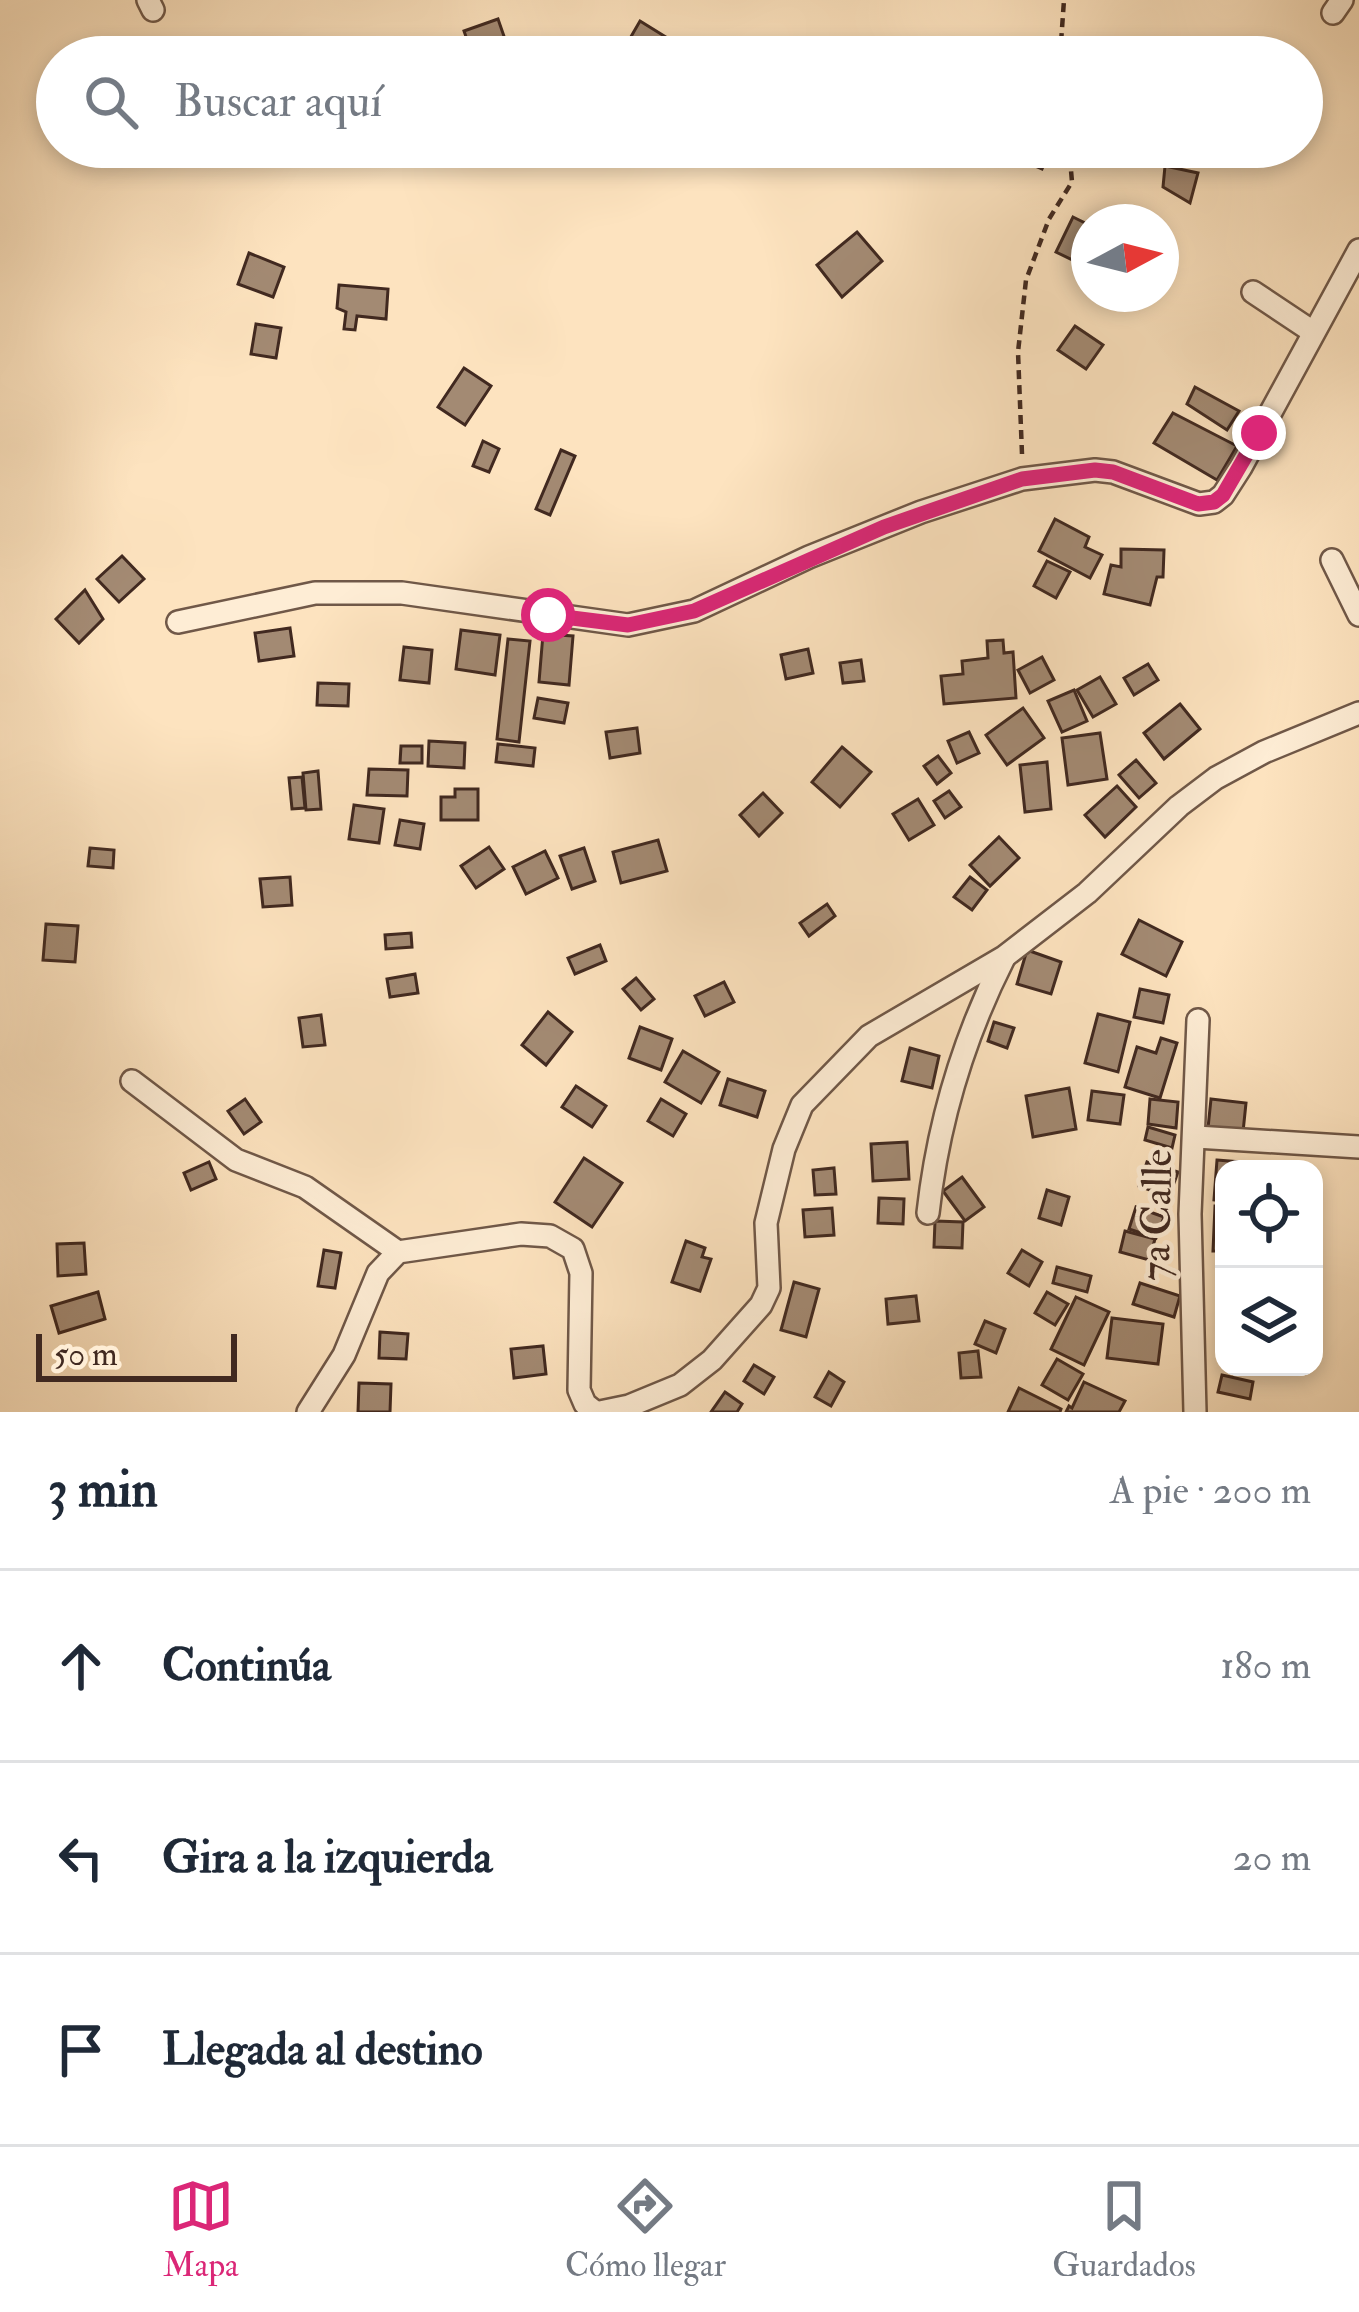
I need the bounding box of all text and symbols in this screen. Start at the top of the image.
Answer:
search box [36,36,1323,168]
icon: search [78,69,144,135]
text: Buscar aquí [174,74,382,130]
north arrow [1071,204,1179,312]
route end [1232,406,1286,460]
route start [521,588,575,642]
street label: 7a Calle [1130,1149,1184,1282]
map controls [1215,1160,1323,1376]
button: locate [1215,1160,1323,1268]
button: layers [1215,1268,1323,1376]
scale bar [36,1328,237,1381]
text: 50 m [54,1334,118,1375]
text: 3 min [48,1458,158,1522]
text: A pie · 200 m [1110,1466,1311,1515]
icon: ahead [48,1633,114,1699]
text: Continúa [162,1638,331,1694]
text: 180 m [1220,1641,1311,1690]
icon: left [48,1825,114,1891]
text: Gira a la izquierda [162,1830,492,1886]
text: 20 m [1233,1833,1311,1882]
icon: arrive [48,2017,114,2083]
text: Llegada al destino [162,2022,483,2078]
tab: Mapa [163,2173,239,2286]
tab: Cómo llegar [565,2173,726,2286]
tab: Guardados [1052,2173,1196,2286]

